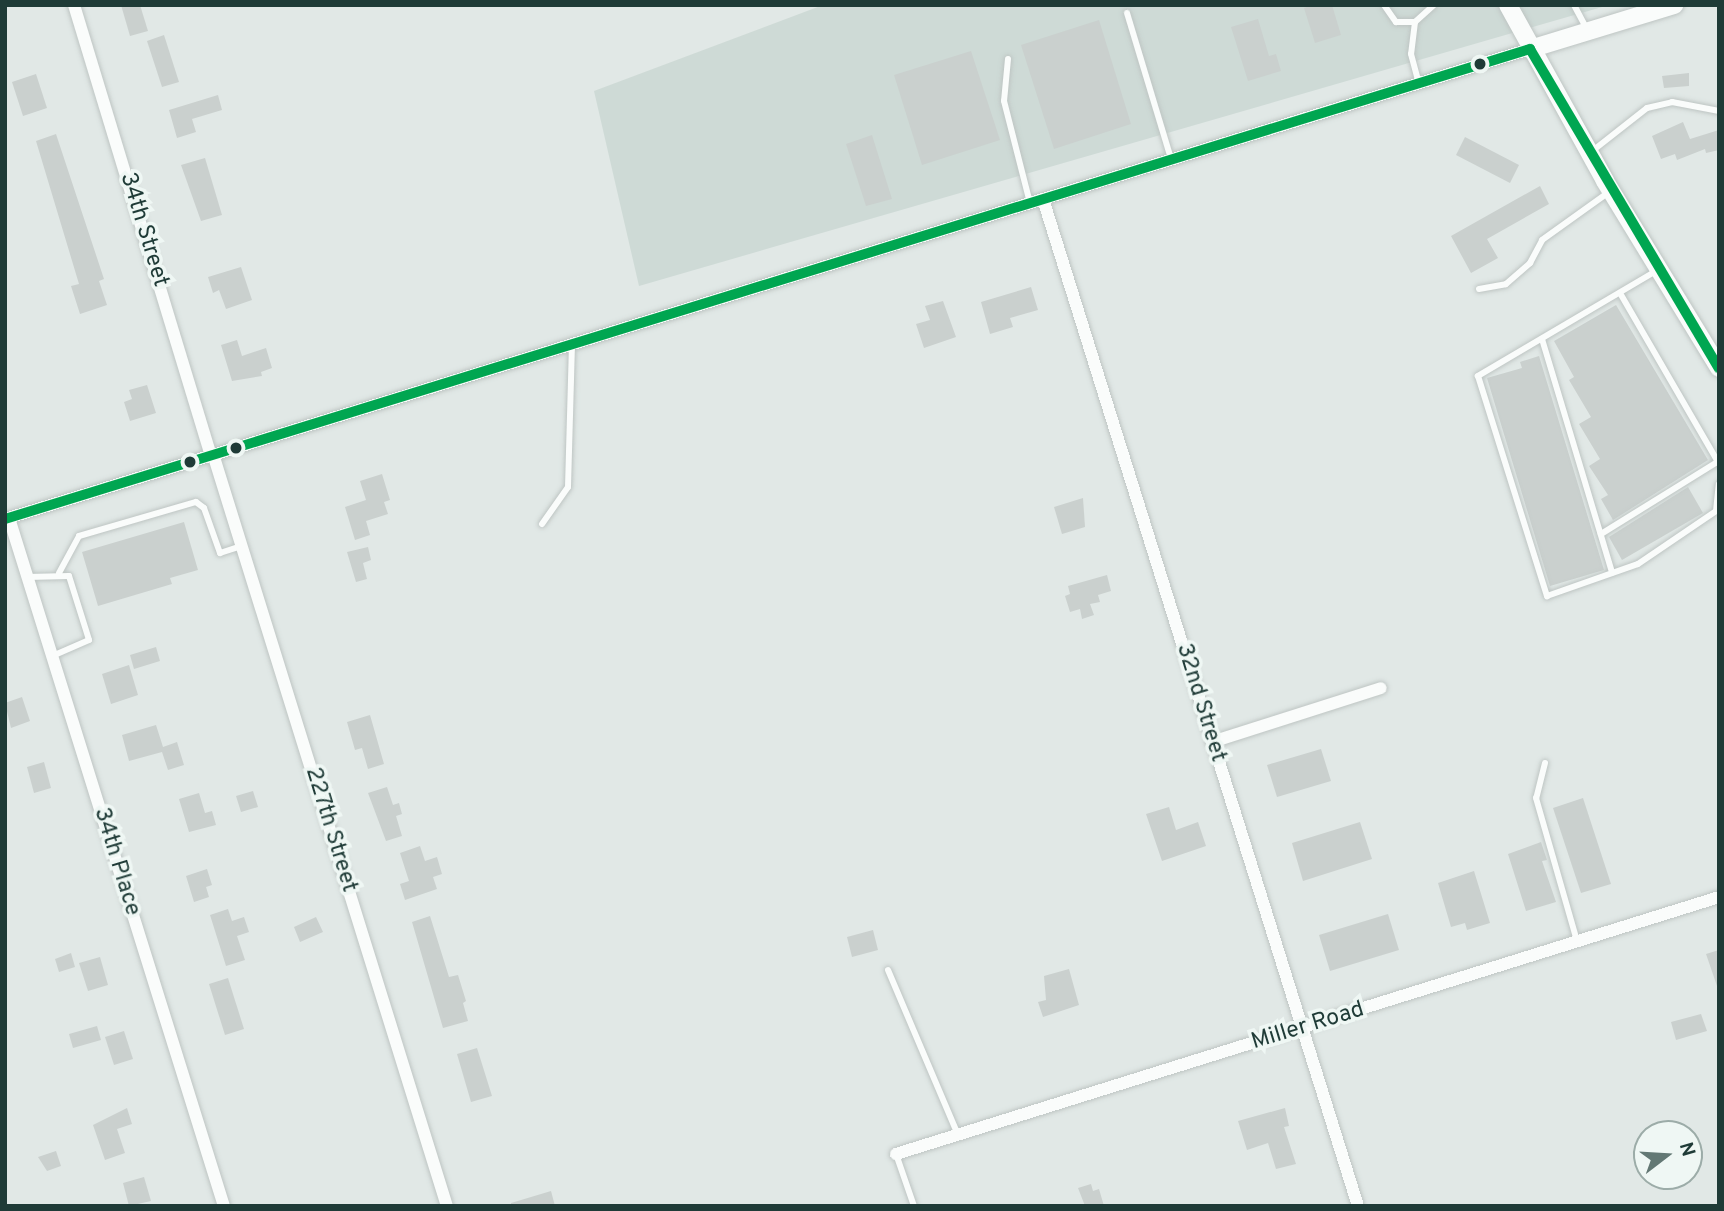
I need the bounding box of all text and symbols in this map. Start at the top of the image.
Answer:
unlabelled marker [1473,57,1487,71]
street label: 34th Street [113,170,173,290]
unlabelled marker [229,441,243,455]
unlabelled marker [183,455,197,469]
street label: 32nd Street [1169,640,1231,766]
street label: 227th Street [298,764,362,896]
street label: 34th Place [86,805,146,919]
street label: Miller Road [1248,997,1368,1057]
north arrow [1633,1120,1703,1190]
text: N [1673,1139,1700,1159]

